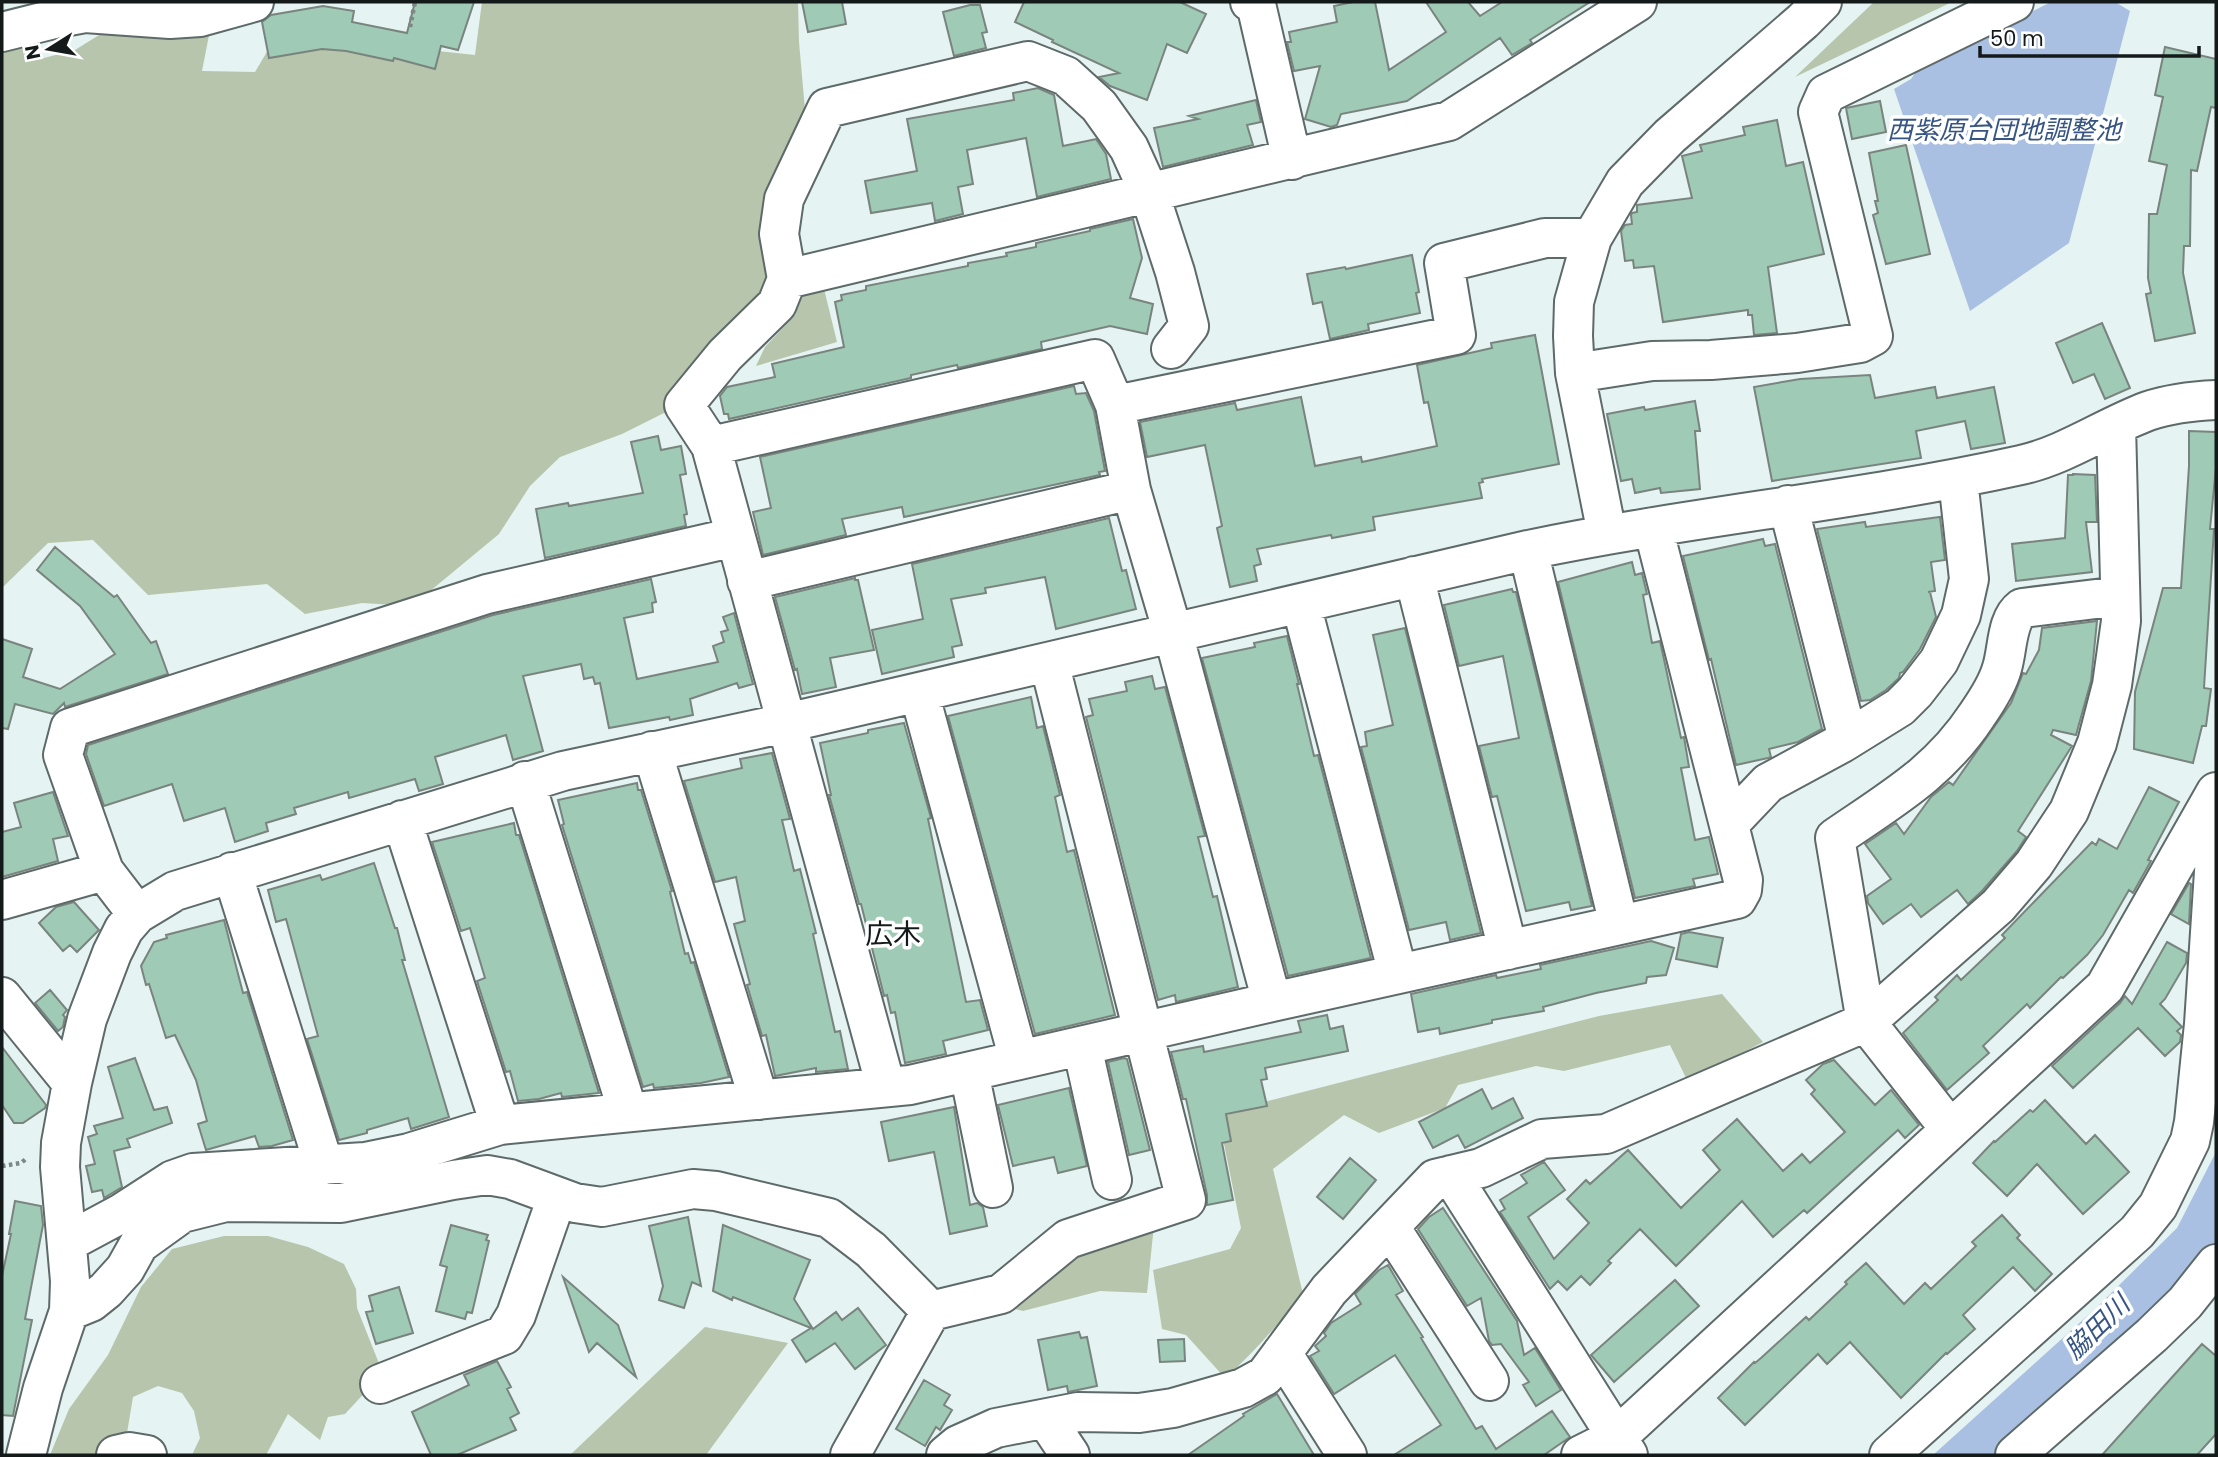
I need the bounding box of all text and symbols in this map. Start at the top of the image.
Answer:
north arrow [14,14,84,84]
scale bar [1980,14,2199,58]
text: 50 m [1990,24,2044,53]
text: N [18,43,47,62]
water label: 西紫原台団地調整池 [1887,112,2124,148]
district label: 広木 [865,915,921,954]
water label: 脇田川 [2056,1285,2140,1367]

